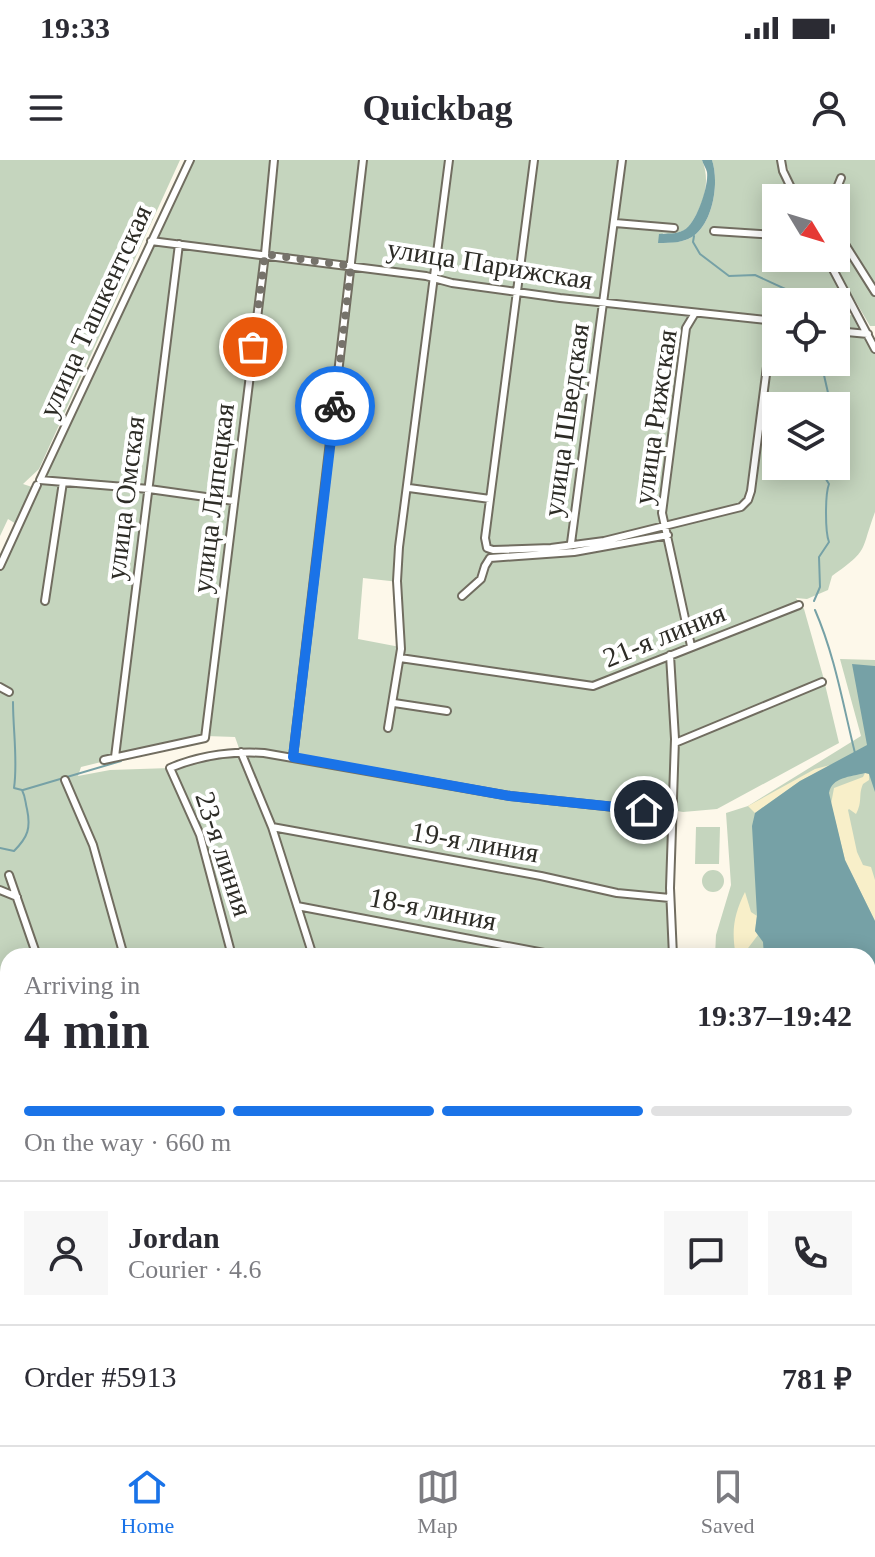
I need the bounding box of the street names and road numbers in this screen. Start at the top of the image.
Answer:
street label: улица Ташкентская [32,200,158,422]
street label: улица Парижская [385,232,595,296]
street label: улица Шведская [537,321,595,519]
street label: улица Рижская [627,327,683,507]
street label: улица Липецкая [186,401,240,595]
street label: улица Омская [100,414,150,582]
street label: 21-я линия [598,596,730,674]
street label: 23-я линия [189,788,259,920]
street label: 19-я линия [409,816,541,868]
street label: 18-я линия [367,881,499,937]

